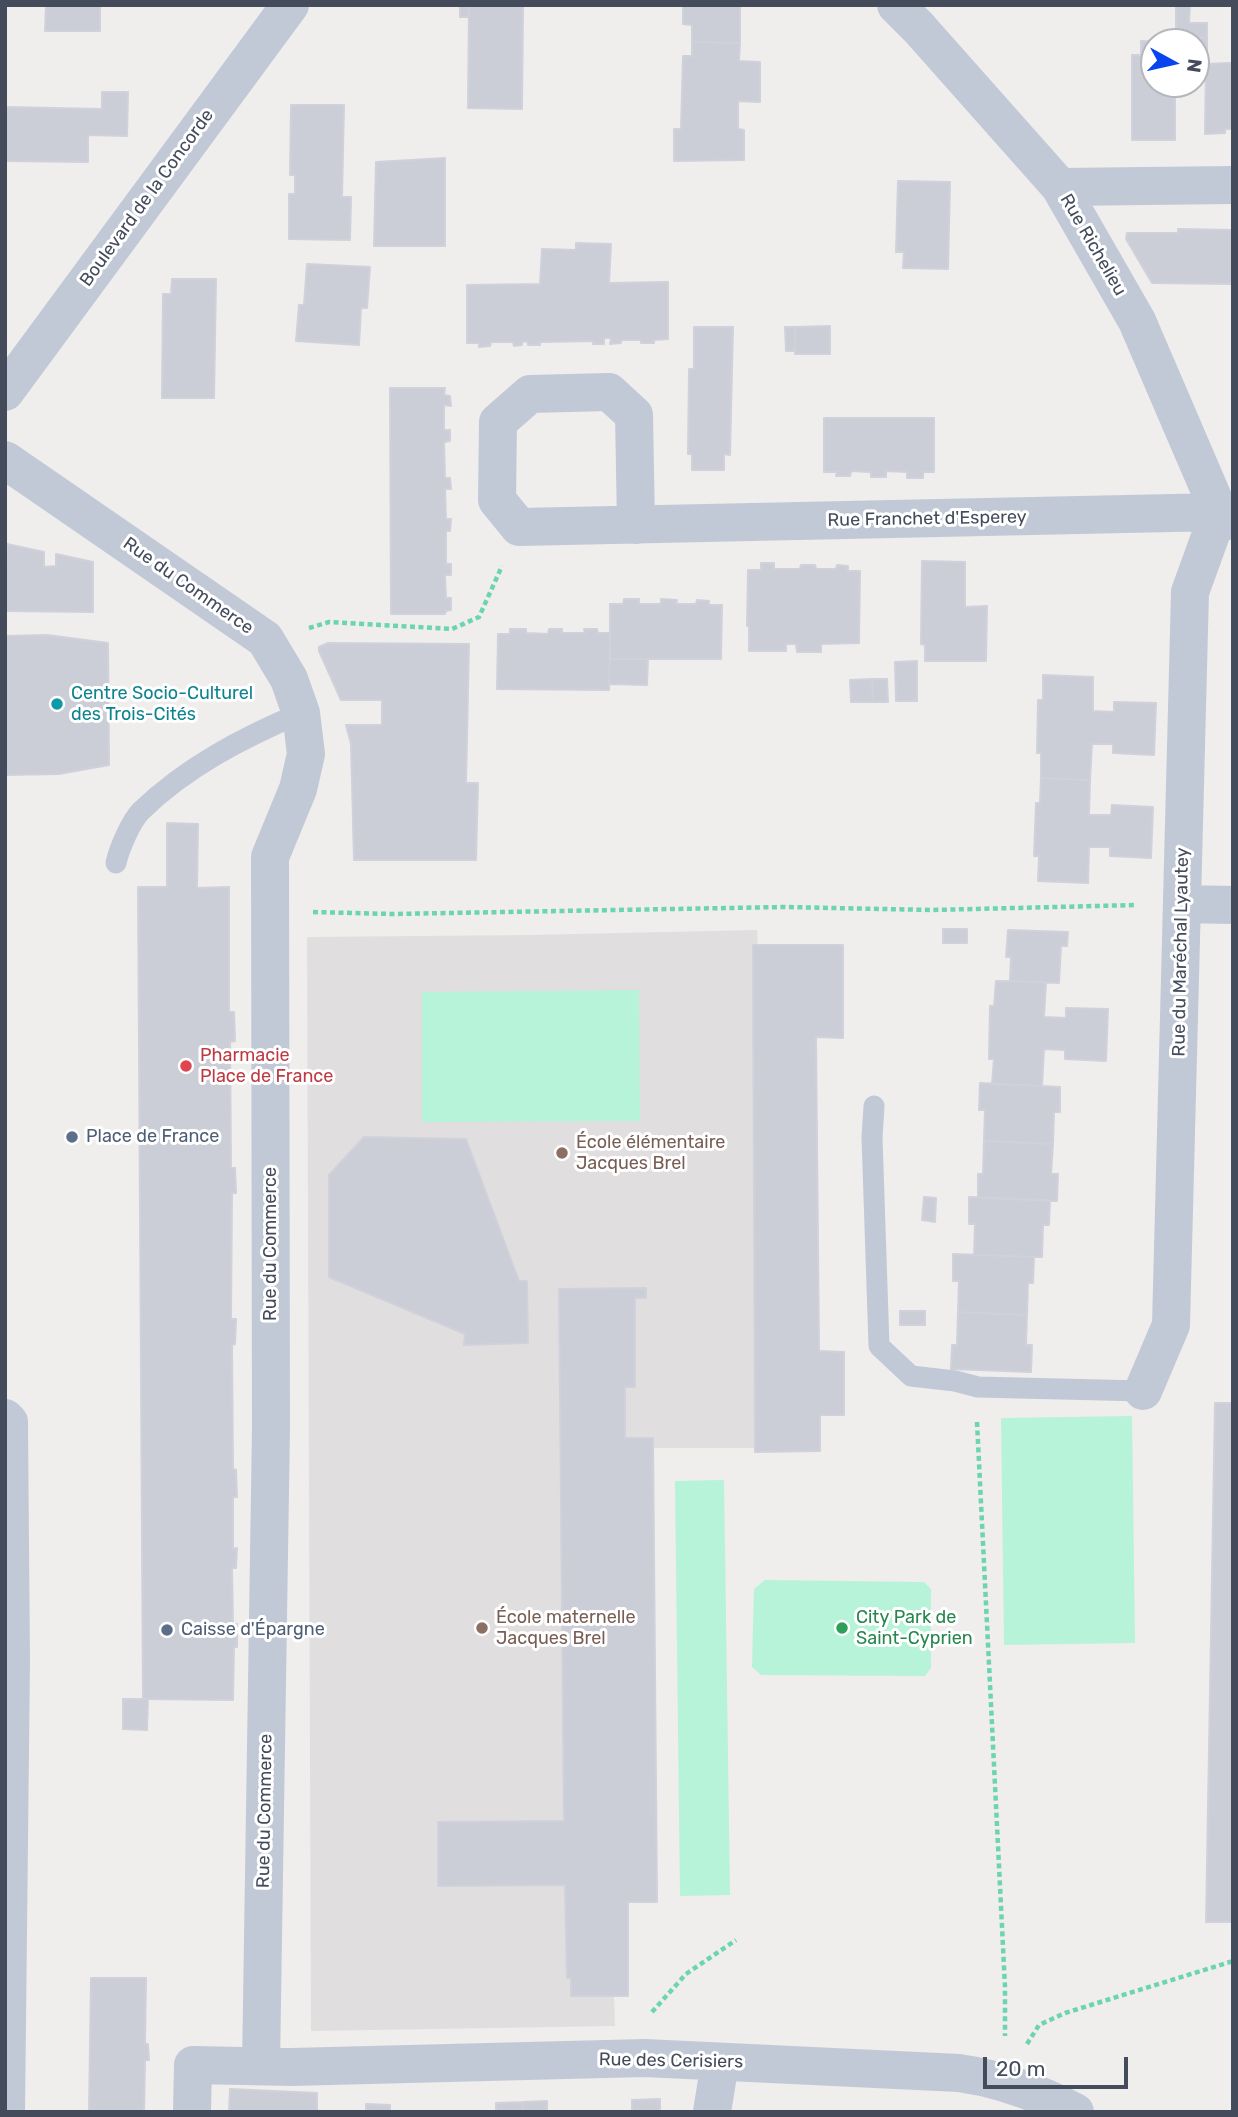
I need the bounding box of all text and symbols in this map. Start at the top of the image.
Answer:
north arrow [1140,28,1210,98]
text: N [1182,57,1207,74]
street label: Boulevard de la Concorde [76,105,218,291]
street label: Rue Richelieu [1055,190,1131,300]
street label: Rue Franchet d'Esperey [827,506,1027,532]
street label: Rue du Commerce [119,533,257,639]
place label: Centre Socio-Culturel des Trois-Cités [71,683,253,726]
marker: Centre Socio-Culturel des Trois-Cités [49,696,65,712]
street label: Rue du Maréchal Lyautey [1168,847,1194,1057]
place label: Pharmacie Place de France [200,1045,333,1088]
marker: Pharmacie Place de France [178,1058,194,1074]
place label: Place de France [86,1126,219,1148]
marker: Place de France [64,1129,80,1145]
place label: École élémentaire Jacques Brel [576,1132,725,1174]
marker: École élémentaire Jacques Brel [554,1145,570,1161]
street label: Rue du Commerce [260,1167,282,1321]
place label: École maternelle Jacques Brel [496,1607,636,1650]
place label: City Park de Saint-Cyprien [856,1607,973,1650]
place label: Caisse d'Épargne [181,1619,325,1641]
marker: École maternelle Jacques Brel [474,1620,490,1636]
marker: City Park de Saint-Cyprien [834,1620,850,1636]
marker: Caisse d'Épargne [159,1622,175,1638]
street label: Rue du Commerce [253,1734,277,1888]
scale bar [986,2044,1131,2088]
street label: Rue des Cerisiers [599,2049,743,2073]
text: 20 m [996,2056,1045,2081]

